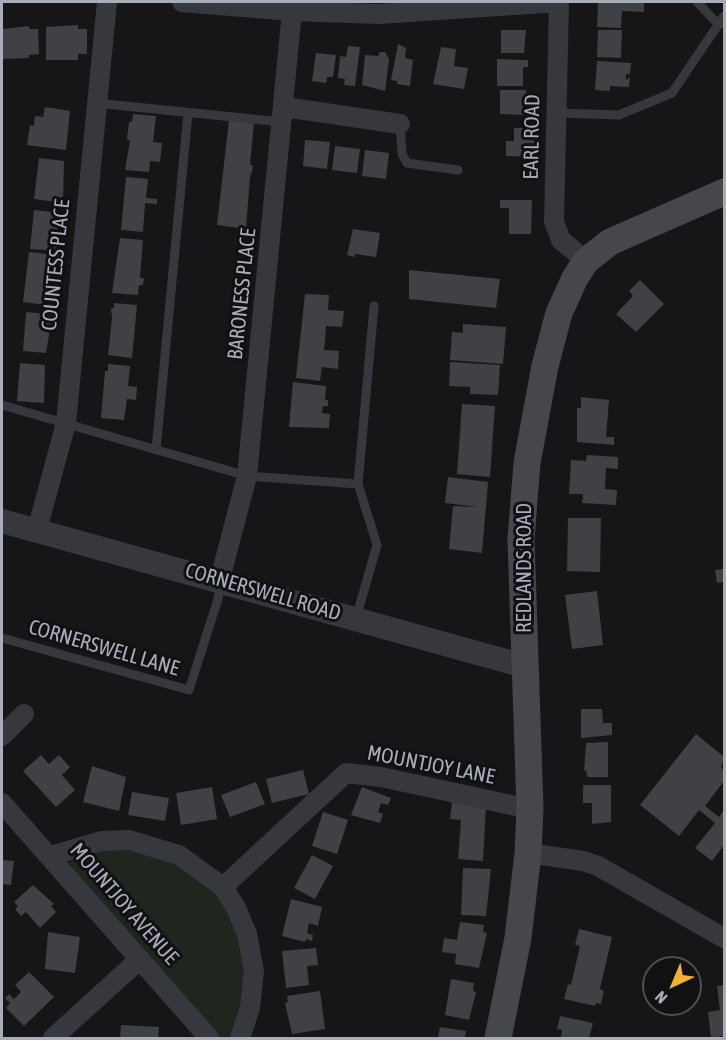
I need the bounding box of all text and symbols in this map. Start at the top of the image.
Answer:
street label: EARL ROAD [519,94,545,180]
street label: COUNTESS PLACE [37,198,75,332]
street label: BARONESS PLACE [223,227,261,361]
street label: REDLANDS ROAD [511,503,537,633]
street label: CORNERSWELL ROAD [182,558,344,626]
street label: CORNERSWELL LANE [26,614,182,682]
street label: MOUNTJOY LANE [365,740,497,790]
street label: MOUNTJOY AVENUE [64,838,184,970]
north arrow [642,956,702,1016]
text: N [651,988,671,1007]

